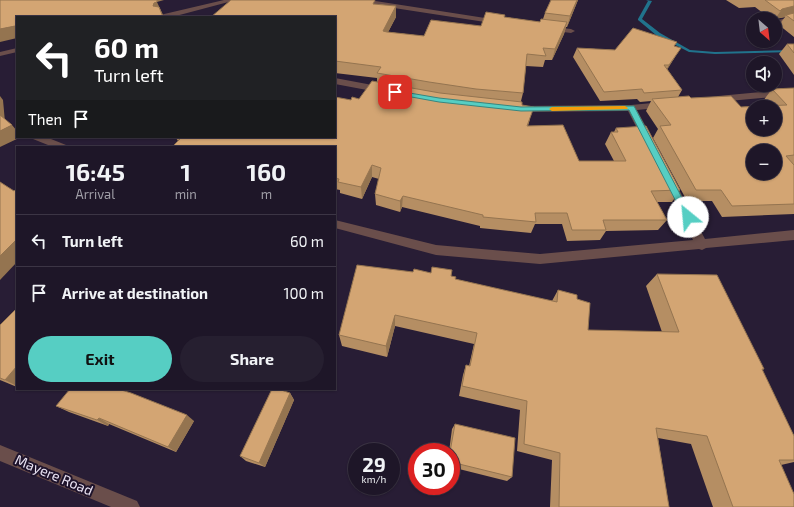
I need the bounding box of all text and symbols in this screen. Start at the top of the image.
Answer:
north arrow [746,12,782,48]
map controls [746,12,782,180]
text: 60 m [94,30,159,64]
icon: left [28,32,80,84]
button: sound [746,56,782,92]
text: Turn left [94,64,164,86]
pin [378,75,412,109]
icon: arrive [384,81,406,103]
button: + [746,100,782,136]
icon: arrive [70,108,92,130]
text: Then [28,110,62,128]
button: − [746,144,782,180]
text: 16:45 [66,157,125,186]
text: 1 [181,157,191,186]
text: 160 [247,157,286,186]
text: Arrival [76,186,115,202]
text: min [175,186,197,202]
text: m [261,186,272,202]
position arrow [667,196,709,238]
icon: left [28,230,50,252]
text: Turn left [62,232,123,250]
text: 60 m [290,232,324,250]
icon: arrive [28,282,50,304]
text: Arrive at destination [62,284,208,302]
text: 100 m [283,284,324,302]
button: Exit [28,336,172,382]
button: Share [180,336,324,382]
speed limit sign: 30 [408,443,460,495]
street label: Mayere Road [13,450,96,499]
text: 29 [362,452,386,476]
text: km/h [362,473,386,485]

